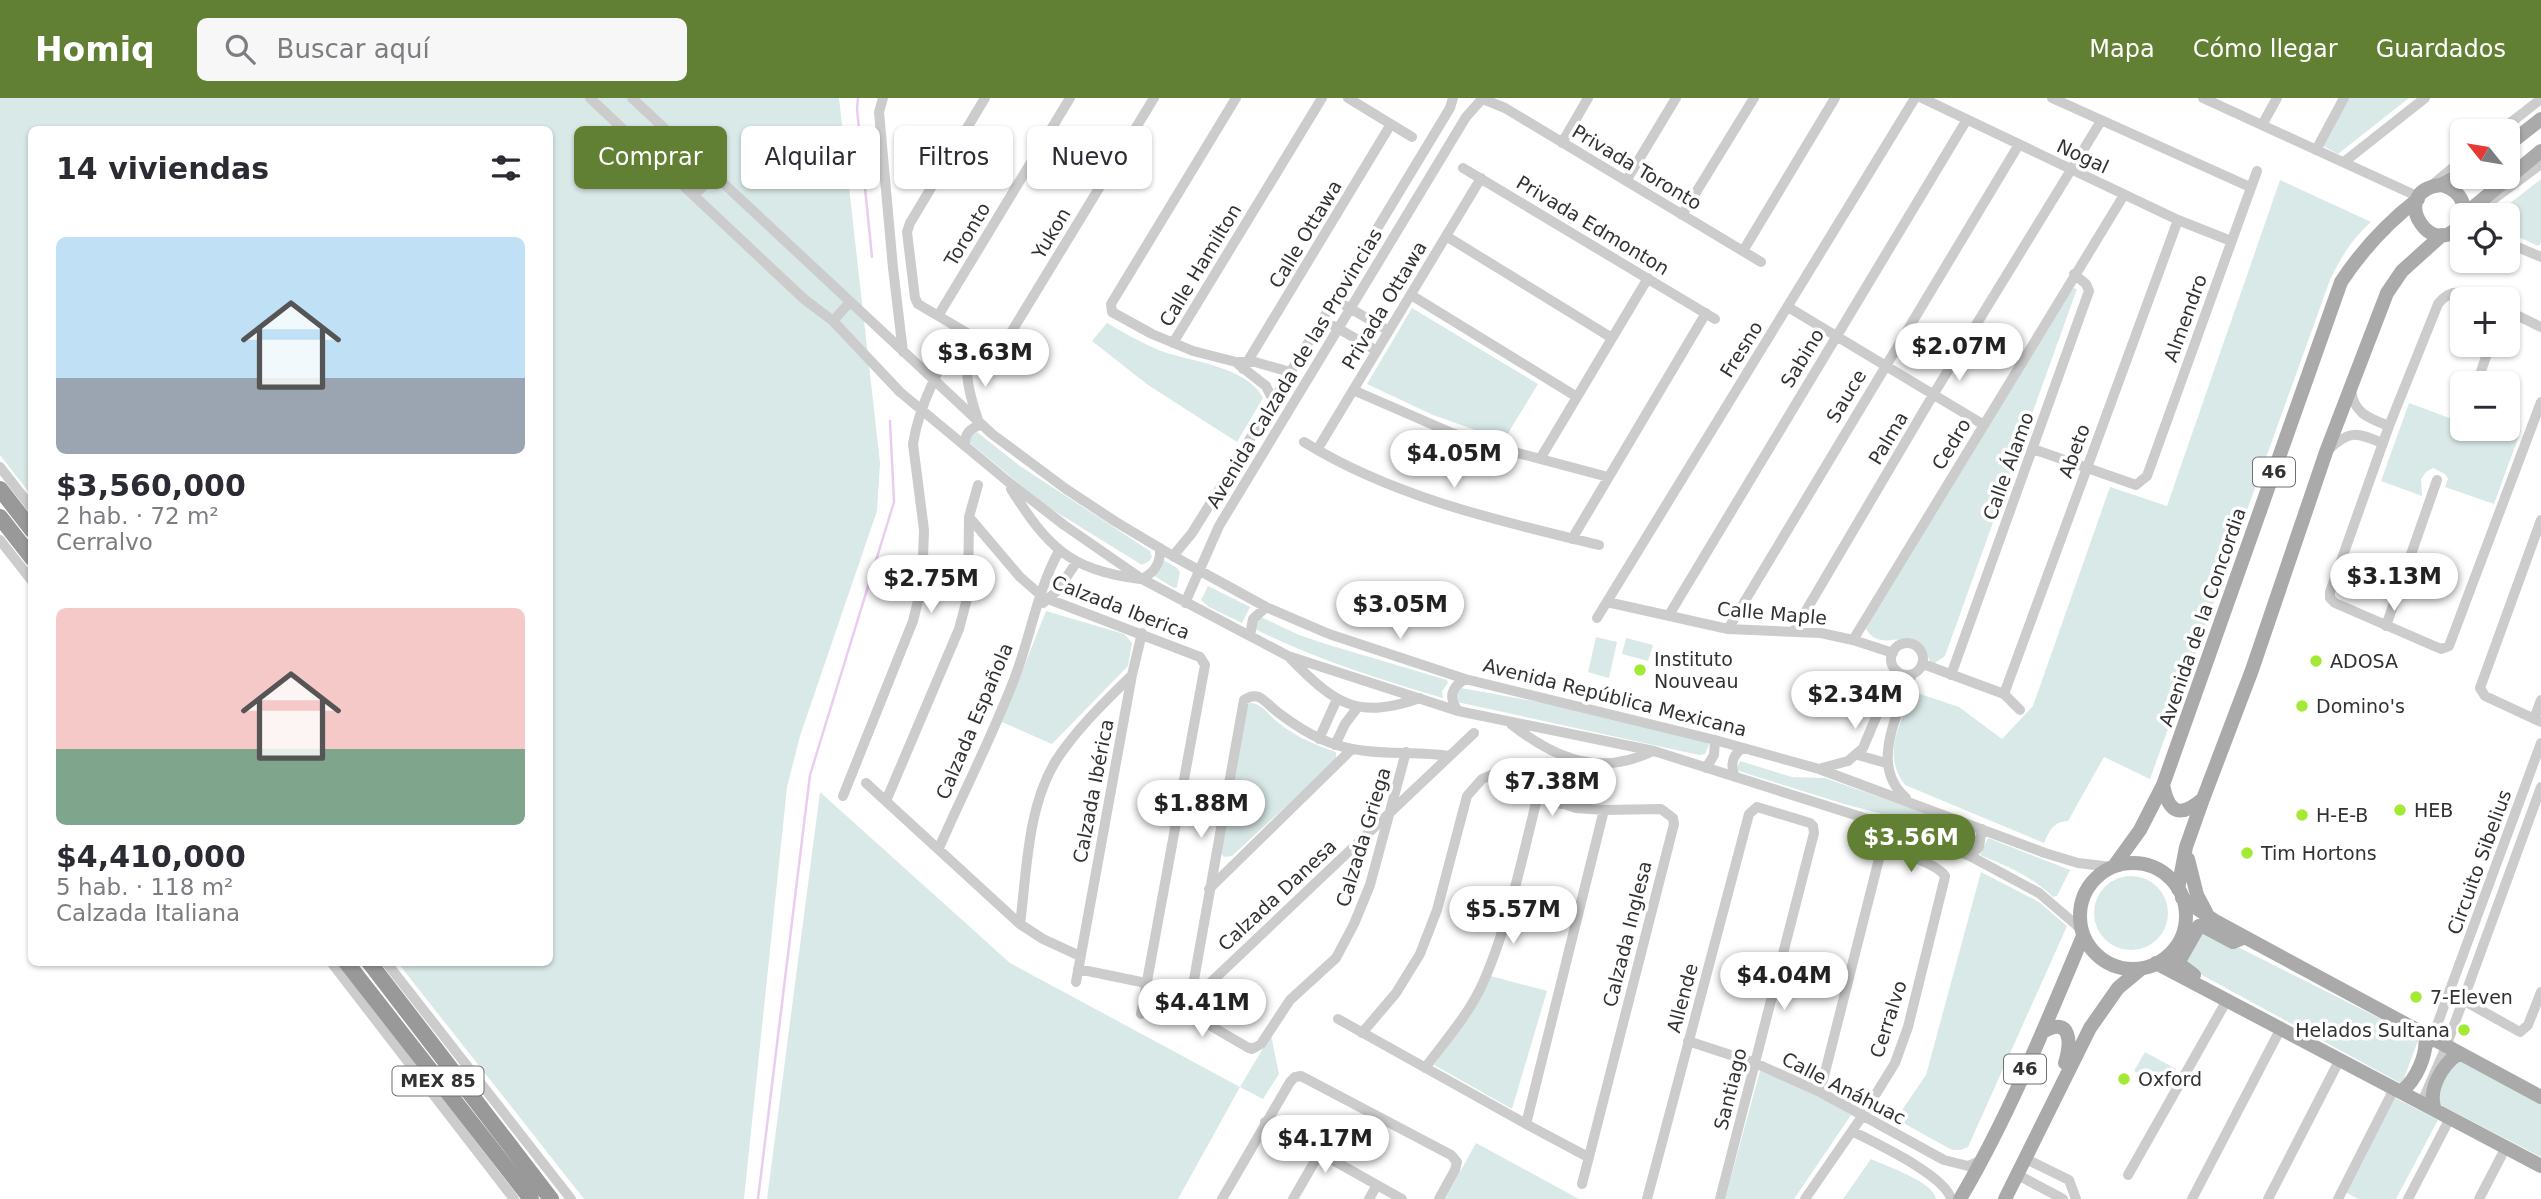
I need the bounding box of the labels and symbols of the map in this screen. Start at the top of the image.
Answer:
north arrow [2450,119,2520,189]
street label: Privada Toronto [1568,120,1706,214]
street label: Nogal [2054,134,2112,178]
street label: Privada Edmonton [1513,171,1673,279]
street label: Calle Ottawa [1264,176,1346,292]
street label: Toronto [939,198,994,271]
street label: Calle Hamilton [1155,200,1245,330]
street label: Yukon [1027,204,1075,263]
street label: Avenida Calzada de las Provincias [1202,224,1386,512]
street label: Privada Ottawa [1337,237,1431,373]
street label: Almendro [2159,271,2211,365]
street label: Fresno [1715,317,1767,381]
pin: $2.07M [1902,324,2016,383]
street label: Sabino [1776,325,1828,391]
pin: $3.63M [928,330,1042,389]
street label: Sauce [1822,366,1870,426]
street label: Palma [1864,408,1912,468]
street label: Calle Álamo [1978,409,2038,523]
street label: Cedro [1927,414,1975,474]
street label: Abeto [2054,421,2094,481]
pin: $4.05M [1397,430,1511,490]
road number: 46 [2253,458,2295,486]
street label: Avenida de la Concordia [2154,505,2250,729]
pin: $3.13M [2337,554,2451,613]
pin: $2.75M [874,556,988,615]
street label: Calzada Iberica [1049,571,1193,643]
pin: $3.05M [1343,582,1457,641]
street label: Calle Maple [1716,597,1828,629]
street label: Calzada Española [931,639,1017,803]
place label: Instituto Nouveau [1654,648,1739,692]
place label: ADOSA [2330,650,2398,672]
marker: ADOSA [2308,653,2324,669]
street label: Avenida República Mexicana [1481,654,1749,740]
marker: Instituto Nouveau [1632,662,1648,678]
pin: $2.34M [1798,672,1912,731]
place label: Domino's [2316,695,2405,717]
marker: Domino's [2294,698,2310,714]
street label: Calzada Ibérica [1068,717,1118,865]
pin: $7.38M [1495,758,1609,818]
street label: Calzada Griega [1331,765,1395,909]
pin: $1.88M [1144,780,1258,840]
street label: Circuito Sibelius [2443,787,2515,937]
place label: HEB [2414,799,2453,821]
marker: HEB [2392,802,2408,818]
place label: H-E-B [2316,804,2368,826]
marker: H-E-B [2294,807,2310,823]
pin: $3.56M [1854,814,1968,874]
street label: Calzada Danesa [1214,835,1340,955]
place label: Tim Hortons [2260,842,2377,864]
marker: Tim Hortons [2239,845,2255,861]
street label: Calzada Inglesa [1598,859,1656,1009]
pin: $5.57M [1456,886,1570,946]
pin: $4.04M [1727,953,1841,1012]
street label: Allende [1662,961,1702,1035]
street label: Cerralvo [1865,978,1911,1060]
pin: $4.41M [1145,979,1259,1039]
place label: 7-Eleven [2430,986,2513,1008]
marker: 7-Eleven [2408,989,2424,1005]
place label: Helados Sultana [2295,1019,2450,1041]
marker: Helados Sultana [2456,1022,2472,1038]
street label: Santiago [1709,1046,1751,1132]
street label: Calle Anáhuac [1778,1047,1910,1129]
road number: 46 [2004,1054,2046,1084]
road number: MEX 85 [392,1066,484,1096]
place label: Oxford [2138,1068,2202,1090]
marker: Oxford [2116,1071,2132,1087]
pin: $4.17M [1268,1116,1382,1175]

